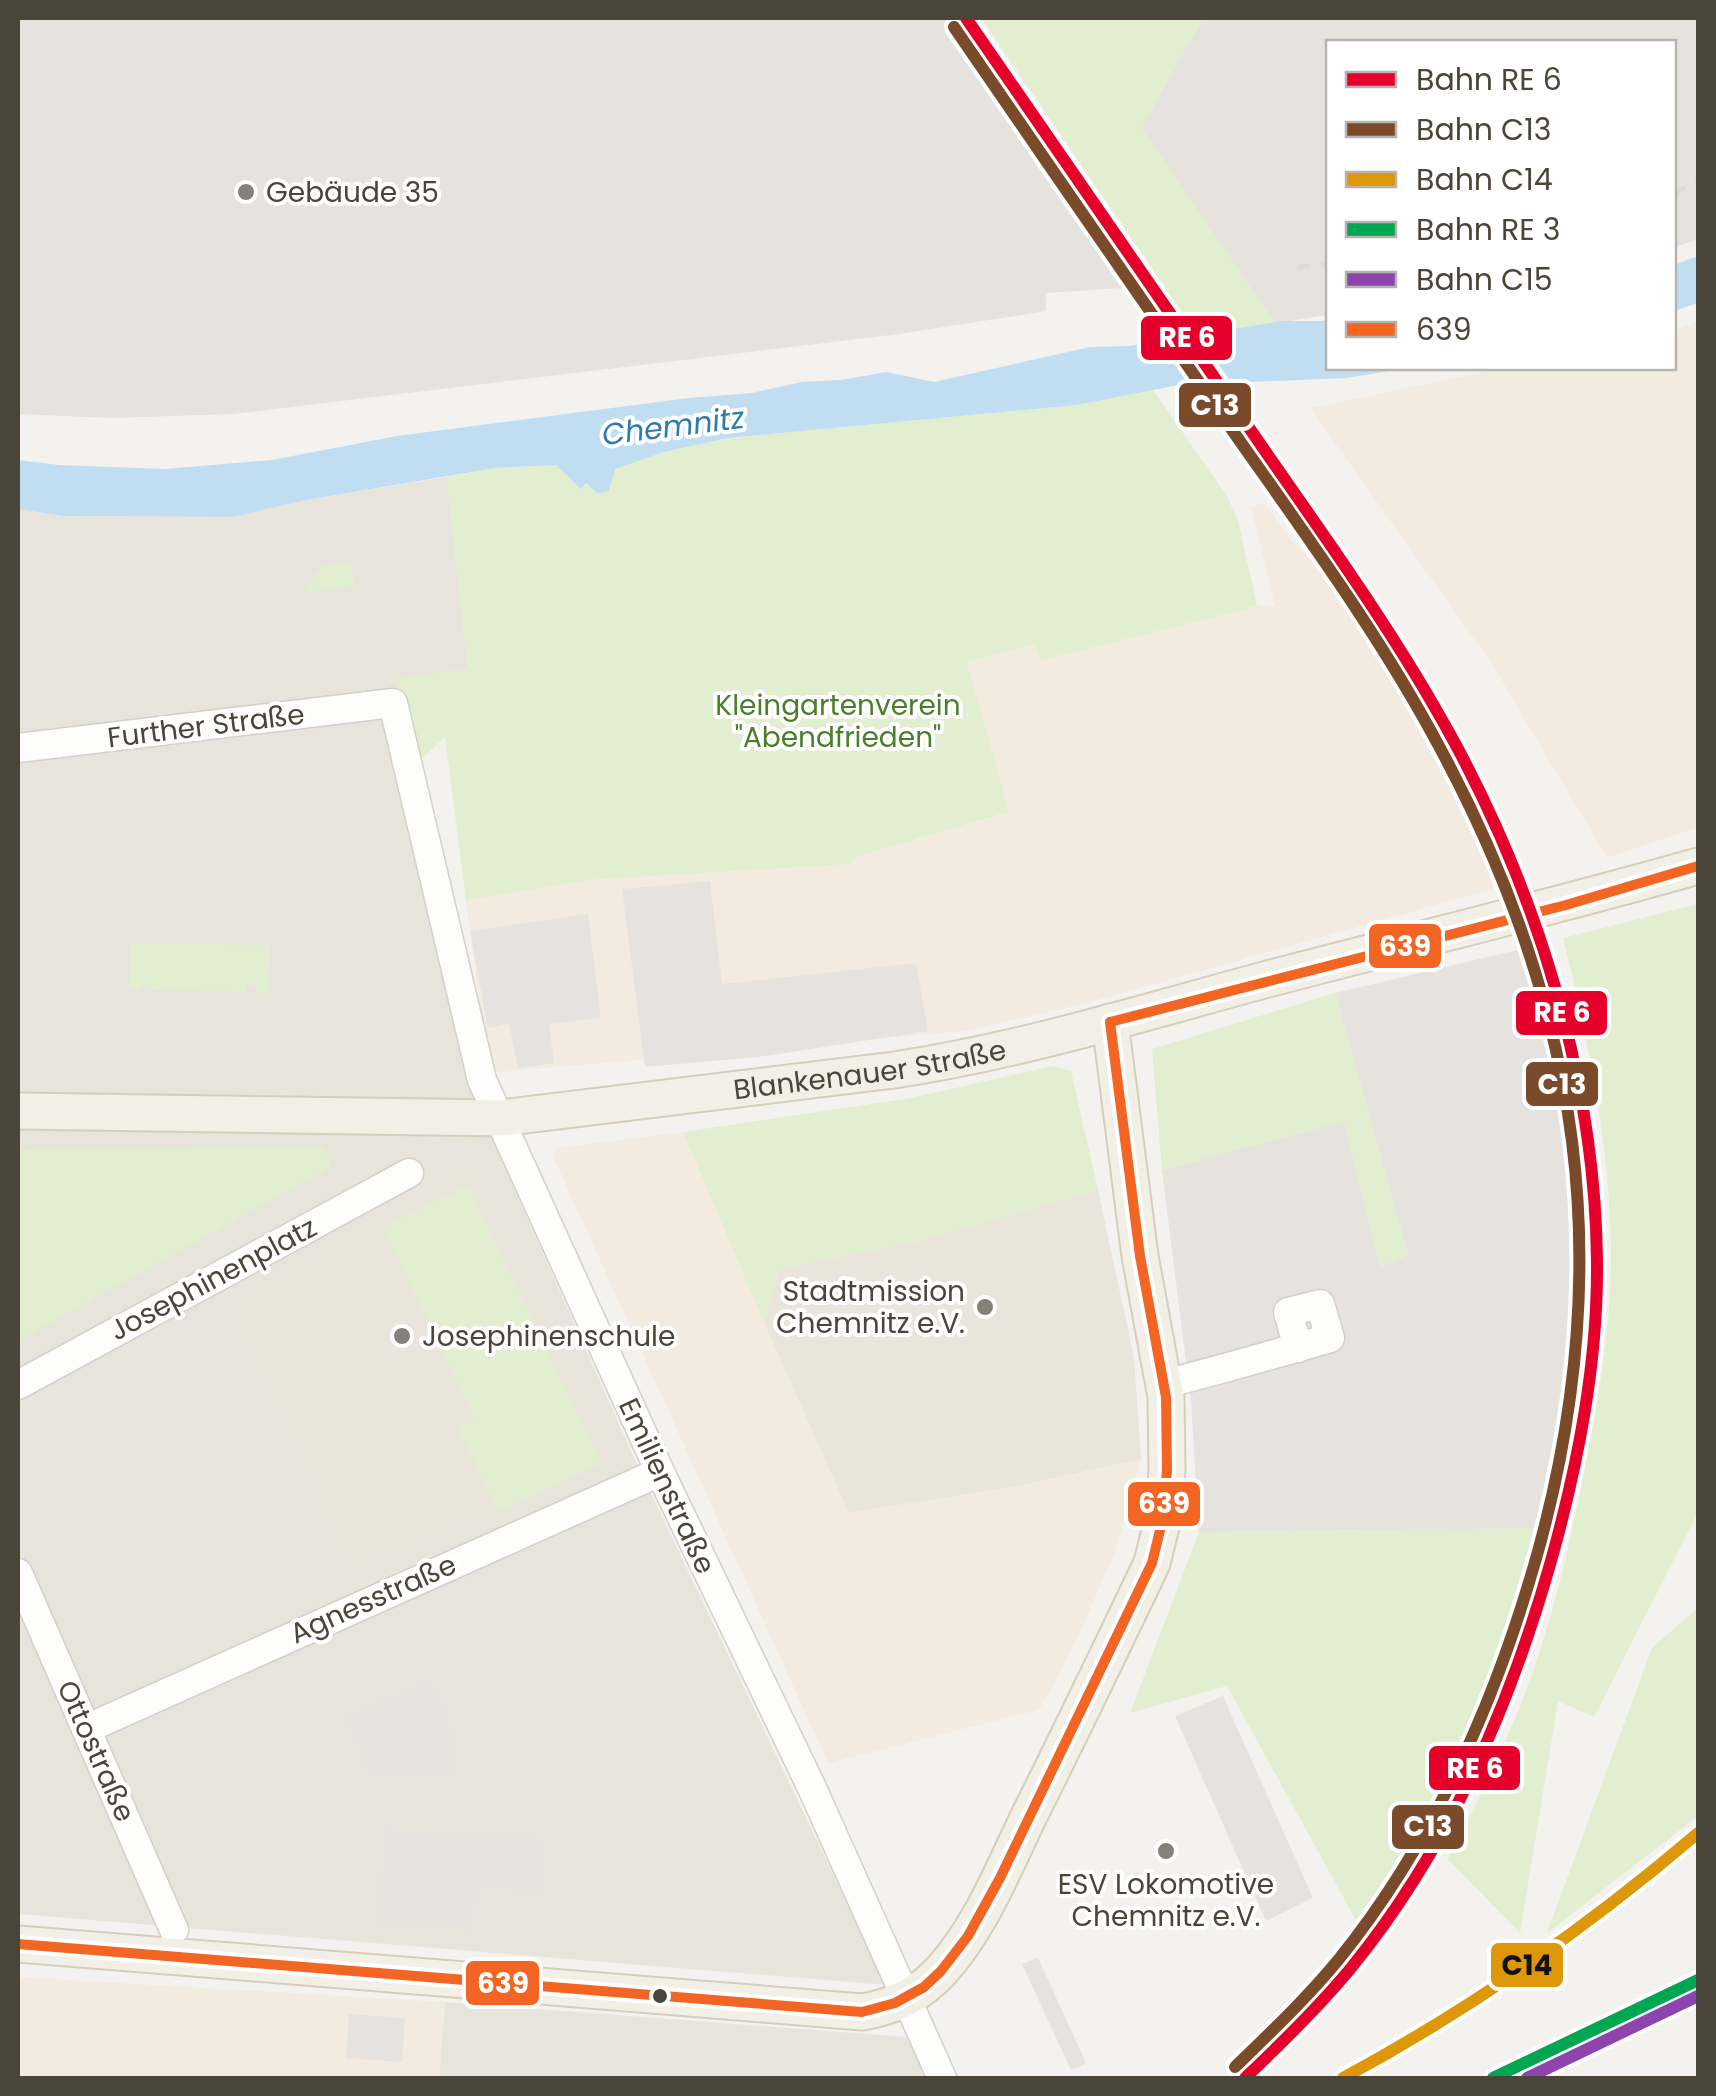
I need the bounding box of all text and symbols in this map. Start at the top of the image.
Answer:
legend [1326,40,1676,370]
text: Bahn RE 6 [1416,58,1562,101]
text: Bahn C13 [1416,108,1552,151]
text: Bahn C14 [1416,158,1553,201]
place label: Gebäude 35 [266,173,439,212]
marker: Gebäude 35 [235,181,257,203]
text: Bahn RE 3 [1416,208,1560,251]
text: Bahn C15 [1416,258,1553,301]
text: 639 [1416,308,1472,351]
line badge: RE 6 [1139,314,1234,362]
text: RE 6 [1158,318,1216,357]
line badge: C13 [1177,381,1253,429]
text: C13 [1191,386,1239,425]
water label: Chemnitz [599,396,747,456]
park label: Kleingartenverein "Abendfrieden" [715,686,961,757]
street label: Further Straße [105,695,307,757]
line badge: 639 [1367,922,1443,970]
text: 639 [1379,927,1431,966]
line badge: RE 6 [1514,989,1609,1037]
text: RE 6 [1533,993,1591,1032]
street label: Blankenauer Straße [731,1030,1010,1109]
line badge: C13 [1524,1060,1600,1108]
text: C13 [1538,1065,1586,1104]
street label: Josephinenplatz [103,1208,323,1350]
place label: Stadtmission Chemnitz e.V. [776,1272,965,1343]
marker: Stadtmission Chemnitz e.V. [974,1296,996,1318]
place label: Josephinenschule [422,1317,675,1356]
marker: Josephinenschule [391,1325,413,1347]
street label: Emilienstraße [609,1392,725,1580]
line badge: 639 [1126,1480,1202,1528]
text: 639 [1138,1484,1190,1523]
street label: Agnesstraße [284,1545,462,1653]
street label: Ottostraße [47,1674,145,1828]
line badge: RE 6 [1427,1744,1522,1792]
text: RE 6 [1446,1749,1504,1788]
line badge: C13 [1390,1803,1466,1851]
text: C13 [1404,1807,1452,1846]
marker: ESV Lokomotive Chemnitz e.V. [1155,1840,1177,1862]
place label: ESV Lokomotive Chemnitz e.V. [1058,1865,1274,1936]
line badge: C14 [1489,1941,1565,1989]
text: C14 [1502,1946,1552,1985]
line badge: 639 [464,1959,541,2007]
text: 639 [477,1964,529,2003]
unlabelled marker [650,1986,670,2006]

